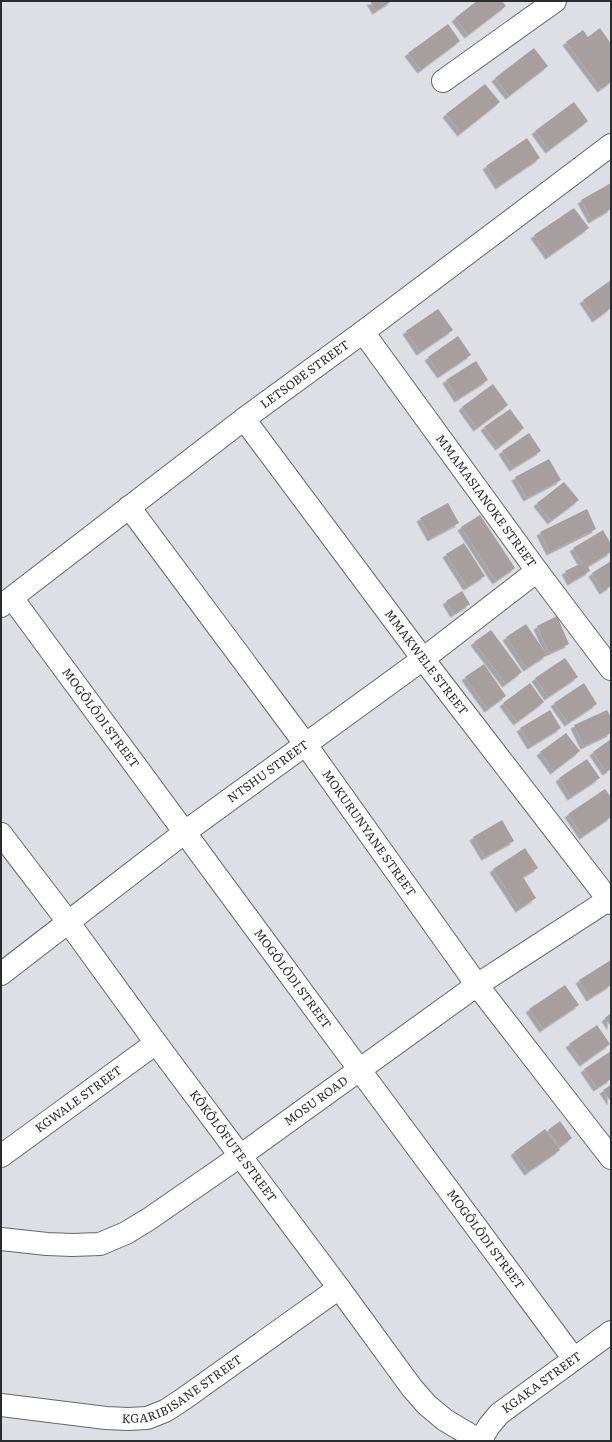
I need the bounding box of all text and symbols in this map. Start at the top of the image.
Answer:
street label: LETSOBE STREET [256,335,353,412]
street label: MMAMASIANOKE STREET [432,430,542,571]
street label: MMAKWELE STREET [381,605,473,719]
street label: MOGÔLÔDI STREET [58,664,144,771]
street label: NTSHU STREET [223,735,312,806]
street label: MOKURUNYANE STREET [318,766,421,900]
street label: MOGÔLÔDI STREET [250,924,336,1032]
street label: KGWALE STREET [31,1061,125,1137]
street label: MOSU ROAD [280,1071,351,1130]
street label: KÔKÔLÔFUTE STREET [186,1086,282,1206]
street label: MOGÔLÔDI STREET [443,1185,529,1293]
street label: KGAKA STREET [497,1347,585,1417]
street label: KGARIBISANE STREET [121,1350,245,1427]

